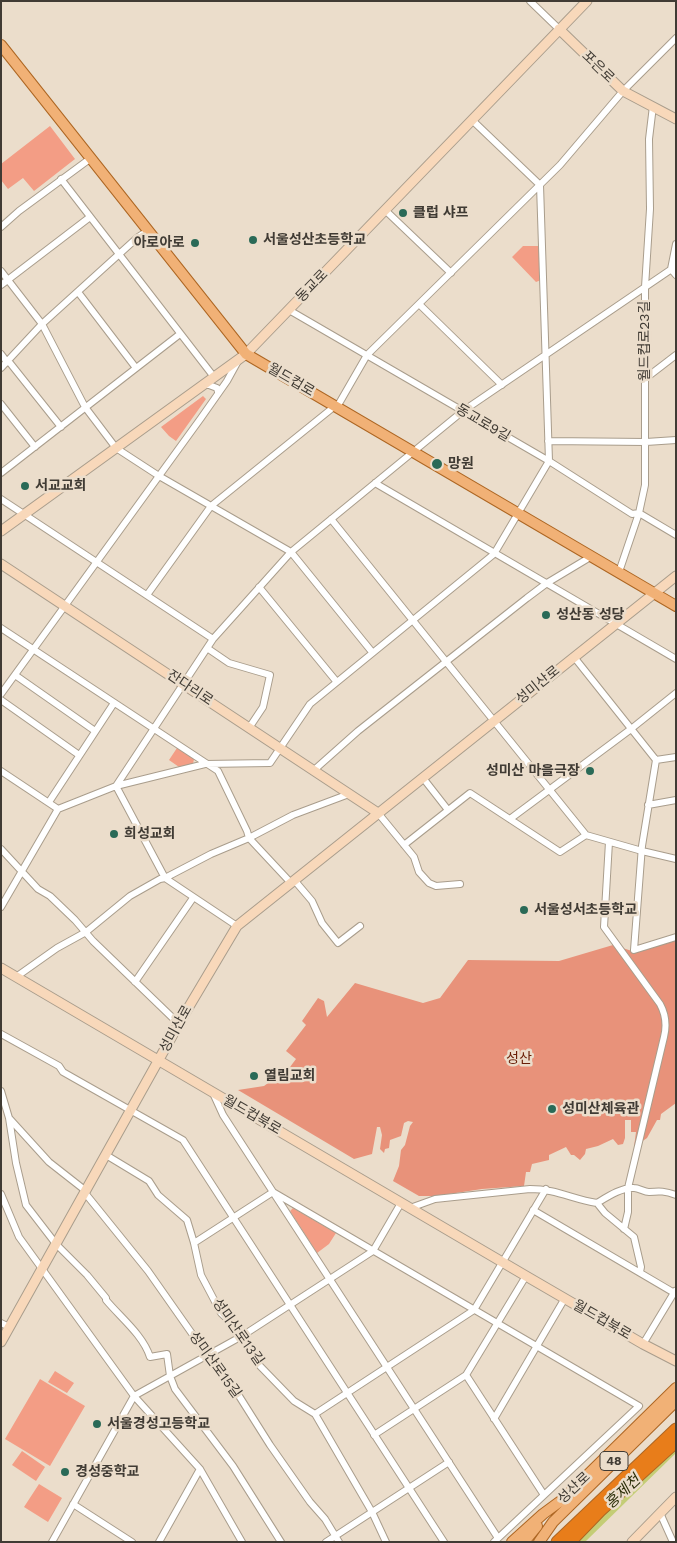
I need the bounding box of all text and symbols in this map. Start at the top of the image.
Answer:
street label: 포은로 [578,48,618,86]
place label: 클럽 샤프 [413,205,469,221]
marker: 클럽 샤프 [397,207,409,219]
place label: 서울성산초등학교 [263,232,366,248]
marker: 서울성산초등학교 [247,234,259,246]
place label: 아로아로 [133,235,185,251]
marker: 아로아로 [189,237,201,249]
street label: 동교로 [293,266,331,306]
street label: 월드컵로23길 [637,301,653,381]
street label: 월드컵로 [264,360,318,400]
street label: 동교로9길 [453,401,513,445]
place label: 망원 [448,456,474,472]
marker: 망원 [430,457,444,471]
place label: 서교교회 [35,478,87,494]
marker: 서교교회 [19,480,31,492]
place label: 성산동 성당 [556,607,624,623]
marker: 성산동 성당 [540,609,552,621]
street label: 성미산로 [513,662,563,708]
street label: 잔다리로 [164,667,216,709]
place label: 성미산 마을극장 [486,763,580,779]
marker: 성미산 마을극장 [584,765,596,777]
place label: 희성교회 [124,826,176,842]
marker: 희성교회 [108,828,120,840]
place label: 서울성서초등학교 [534,902,637,918]
marker: 서울성서초등학교 [518,904,530,916]
street label: 성미산로 [156,1002,196,1056]
park label: 성산 [506,1051,532,1067]
place label: 열림교회 [264,1068,316,1084]
marker: 열림교회 [248,1070,260,1082]
street label: 월드컵북로 [220,1092,284,1138]
place label: 성미산체육관 [562,1101,639,1117]
marker: 성미산체육관 [546,1103,558,1115]
street label: 성미산로13길 [209,1295,267,1369]
street label: 월드컵북로 [570,1297,634,1343]
street label: 성미산로15길 [185,1329,245,1401]
place label: 서울경성고등학교 [107,1416,210,1432]
marker: 서울경성고등학교 [91,1418,103,1430]
road number: 48 [600,1452,628,1470]
place label: 경성중학교 [75,1464,139,1480]
marker: 경성중학교 [59,1466,71,1478]
street label: 성산로 [554,1469,594,1507]
water label: 홍제천 [602,1471,644,1513]

